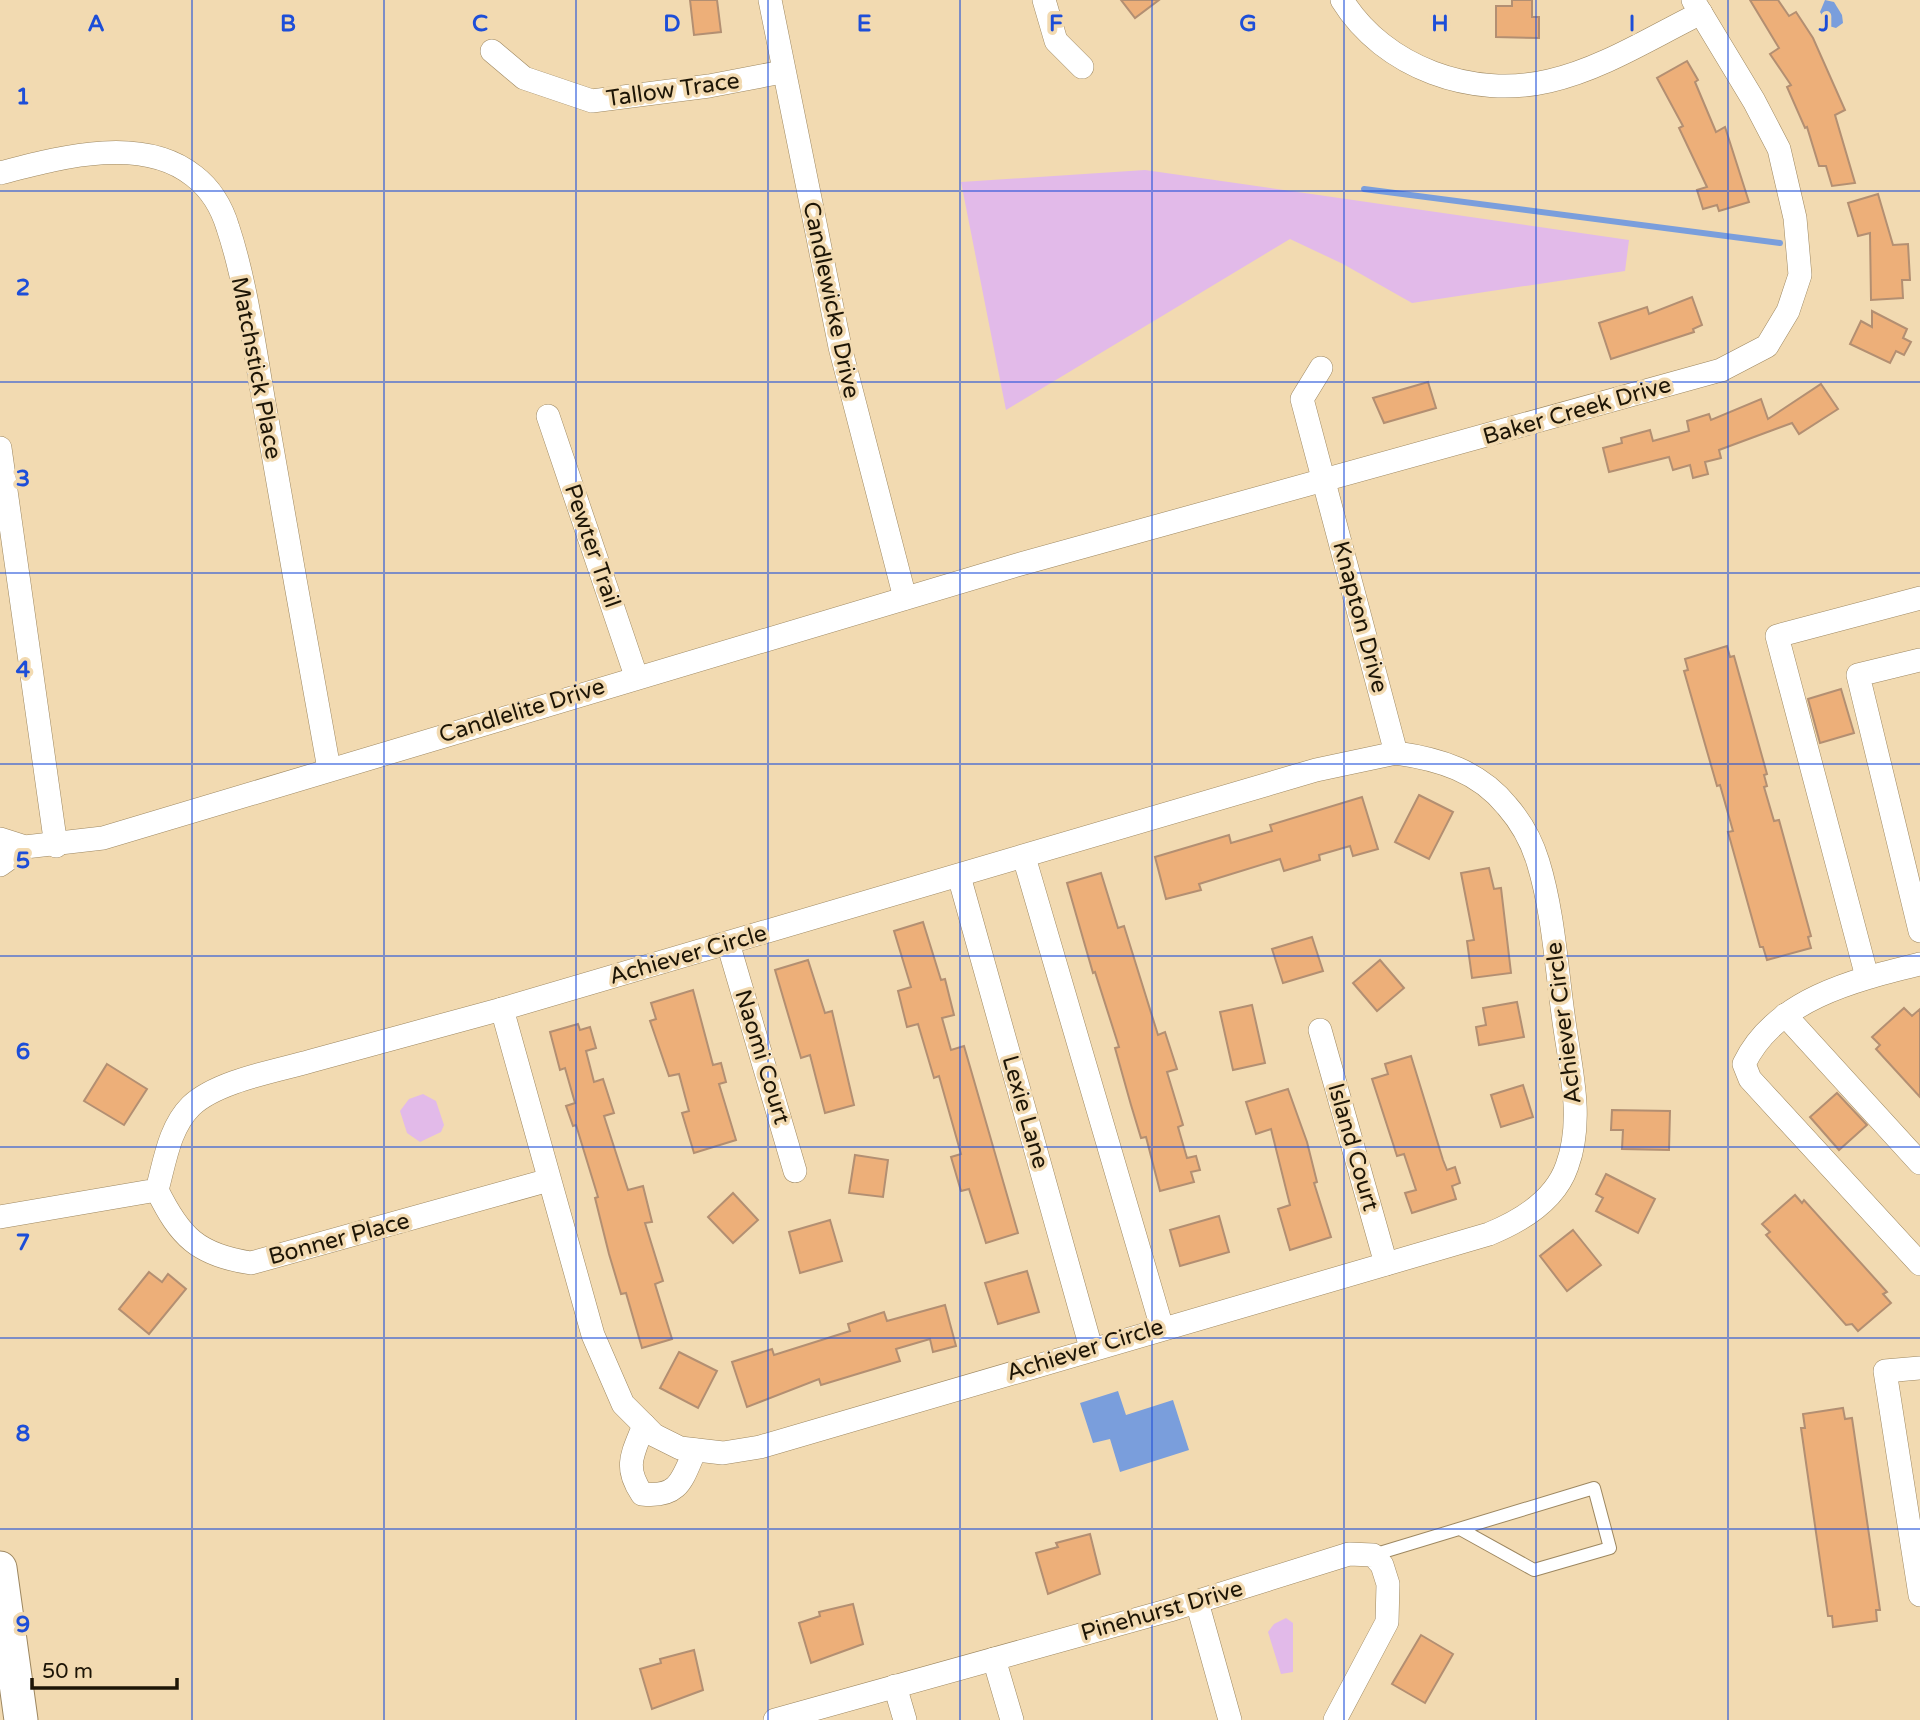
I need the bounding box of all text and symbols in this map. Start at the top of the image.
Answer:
text: A [87,10,105,38]
text: B [280,10,296,38]
text: C [472,10,488,38]
text: D [663,10,681,38]
text: E [857,10,871,38]
text: F [1049,10,1063,38]
text: G [1239,10,1257,38]
text: H [1431,10,1449,38]
text: I [1629,10,1635,38]
text: J [1818,10,1829,38]
street label: Tallow Trace [605,67,741,113]
text: 1 [16,83,30,111]
street label: Candlewicke Drive [796,199,866,401]
text: 2 [16,274,30,302]
street label: Matchstick Place [225,274,287,462]
street label: Baker Creek Drive [1480,371,1674,451]
text: 3 [16,465,30,493]
street label: Pewter Trail [558,480,626,612]
street label: Knapton Drive [1326,538,1394,696]
text: 4 [16,656,31,684]
street label: Candlelite Drive [436,672,608,750]
text: 5 [16,847,30,875]
street label: Achiever Circle [606,919,770,991]
street label: Achiever Circle [1540,941,1588,1105]
street label: Naomi Court [728,986,796,1128]
text: 6 [16,1038,30,1066]
street label: Lexie Lane [995,1052,1055,1172]
street label: Island Court [1321,1080,1385,1214]
street label: Bonner Place [265,1207,413,1271]
text: 7 [16,1229,30,1257]
street label: Achiever Circle [1003,1313,1167,1387]
text: 8 [16,1420,30,1448]
street label: Pinehurst Drive [1078,1575,1246,1647]
text: 9 [16,1611,30,1639]
scale bar [32,1646,177,1690]
text: 50 m [42,1659,93,1684]

